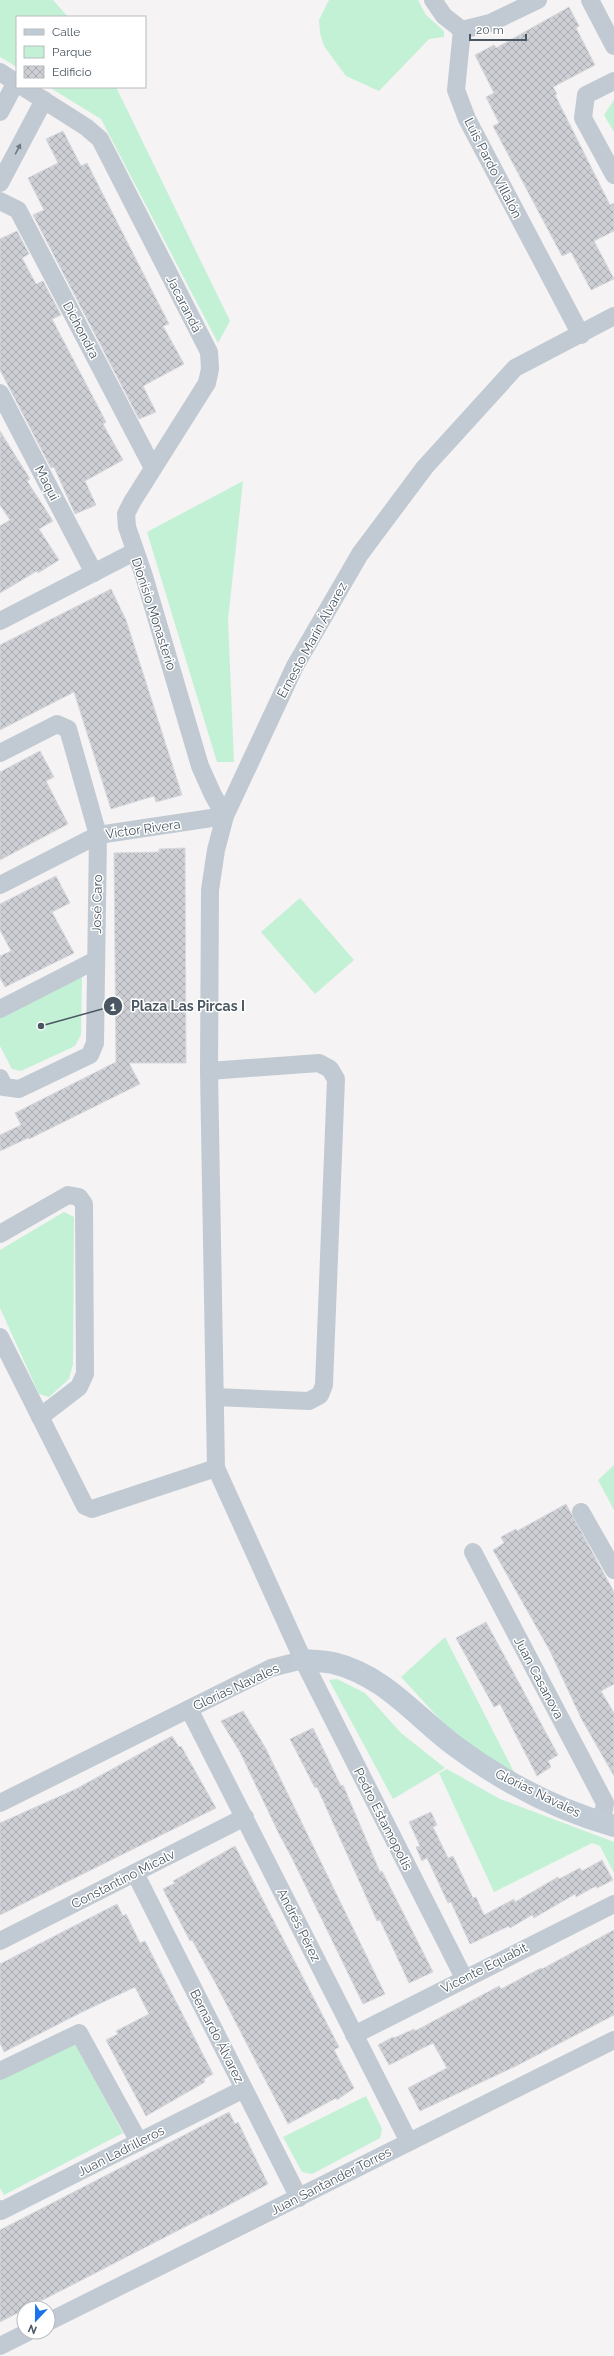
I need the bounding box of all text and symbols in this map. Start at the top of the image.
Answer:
legend [16,16,146,88]
scale bar [470,16,526,42]
text: 20 m [476,23,504,37]
text: Calle [52,25,80,39]
text: Parque [52,45,92,59]
text: Edificio [52,65,92,79]
street label: Luis Pardo Villalón [461,115,525,221]
one-way arrow [15,143,21,155]
street label: Jacarandá [163,273,205,335]
street label: Dichondra [60,299,102,361]
street label: Maqui [32,463,62,503]
street label: Dionisio Monasterio [129,556,179,672]
street label: Ernesto Marín Álvarez [274,580,350,700]
street label: Victor Rivera [105,816,181,842]
street label: José Caro [89,874,105,934]
callout: Plaza Las Pircas I [103,993,253,1019]
text: Plaza Las Pircas I [131,998,245,1014]
text: 1 [110,1000,116,1014]
street label: Juan Casanova [511,1635,567,1721]
street label: Glorias Navales [191,1661,281,1713]
street label: Pedro Estamopolis [351,1765,415,1873]
street label: Glorias Navales [493,1766,583,1820]
street label: Constantino Micalv [69,1846,177,1912]
street label: Andrés Pérez [274,1886,324,1964]
street label: Vicente Equabit [438,1939,530,1996]
street label: Bernardo Álvarez [187,1987,247,2085]
street label: Juan Ladrilleros [75,2123,167,2179]
street label: Juan Santander Torres [268,2144,394,2218]
north arrow [16,2300,56,2340]
text: N [26,2321,39,2336]

